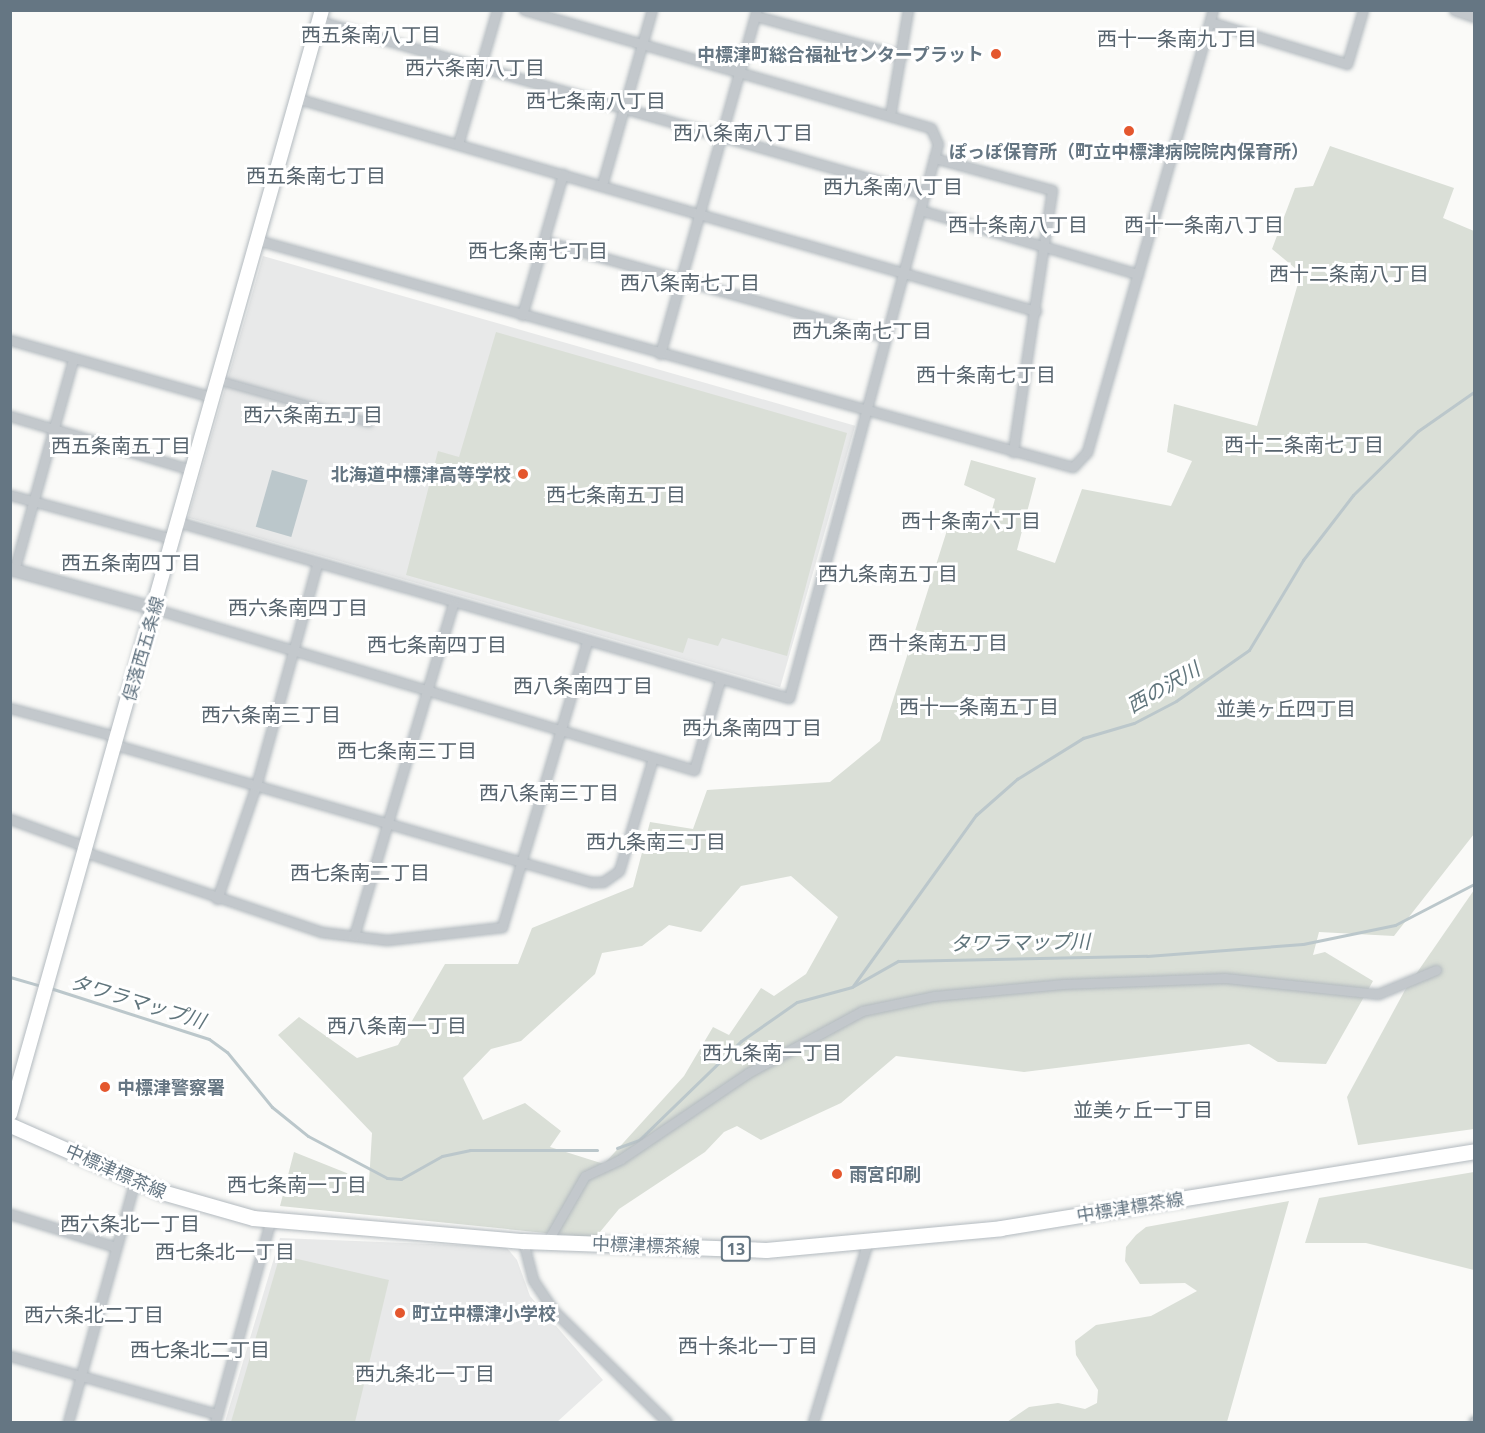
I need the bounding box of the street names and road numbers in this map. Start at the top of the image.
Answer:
street label: 俣落西五条線 [118,594,168,704]
street label: 中標津標茶線 [62,1139,170,1203]
street label: 中標津標茶線 [1075,1188,1185,1226]
street label: 中標津標茶線 [592,1232,700,1258]
road number: 13 [720,1236,752,1262]

